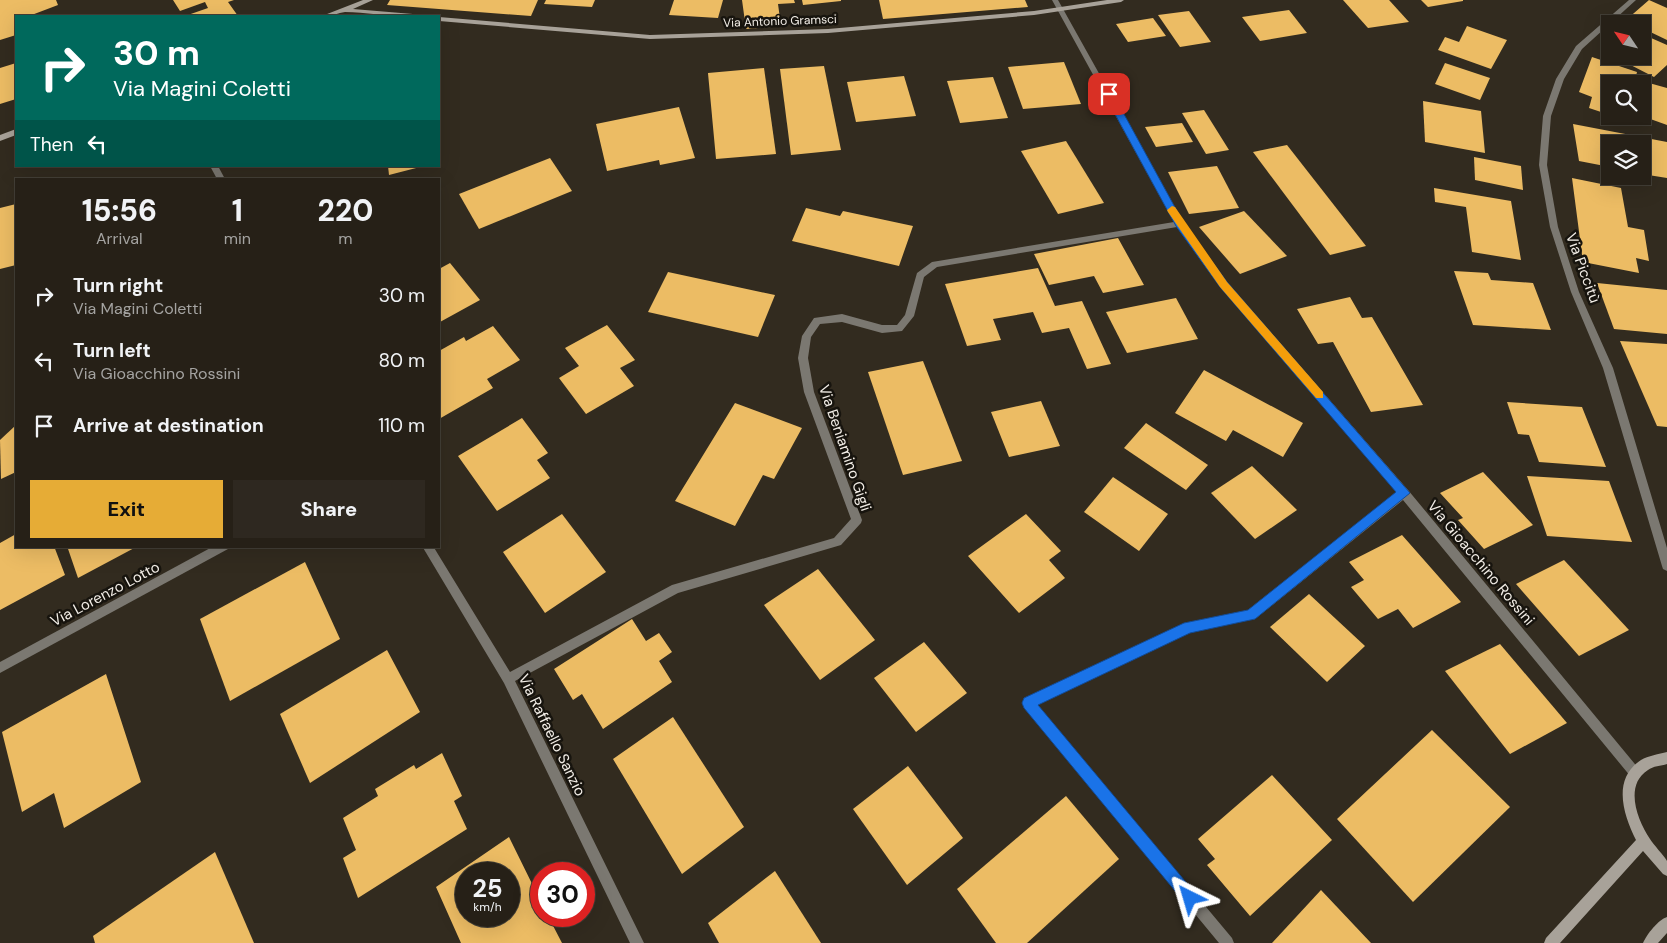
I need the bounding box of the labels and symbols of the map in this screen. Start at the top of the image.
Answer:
street label: Via Antonio Gramsci [723,11,837,31]
north arrow [1601,15,1651,65]
pin [1088,73,1130,115]
street label: Via Piccitù [1561,230,1605,306]
street label: Via Beniamino Gigli [814,382,876,514]
street label: Via Gioacchino Rossini [1423,496,1539,630]
street label: Via Lorenzo Lotto [47,557,163,631]
street label: Via Raffaello Sanzio [514,671,590,800]
speed limit sign: 30 [530,862,595,927]
position arrow [1163,871,1215,923]

